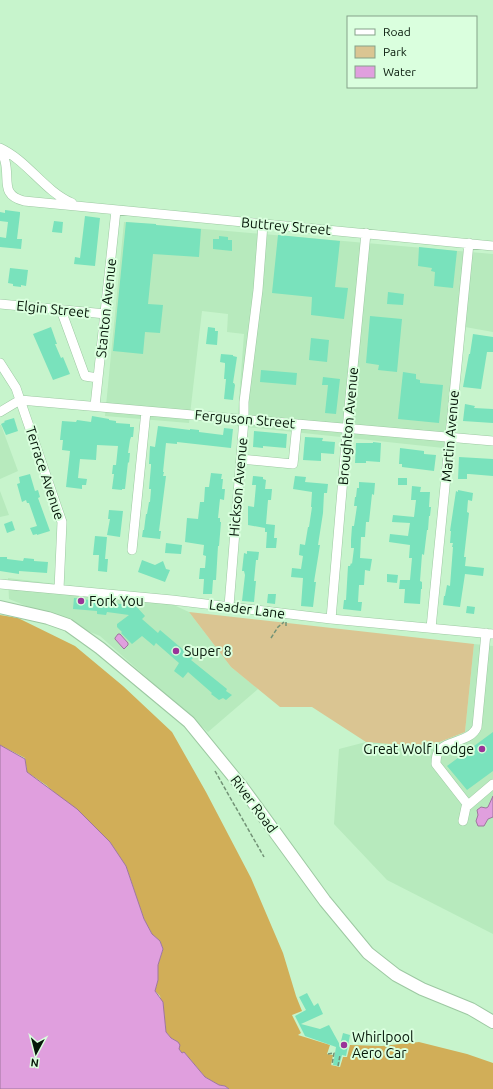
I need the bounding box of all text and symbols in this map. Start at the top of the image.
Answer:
legend [347,16,477,88]
text: Road [383,25,411,38]
text: Park [383,45,407,58]
text: Water [383,65,416,78]
street label: Buttrey Street [240,214,332,238]
street label: Stanton Avenue [93,257,119,359]
street label: Elgin Street [16,297,91,321]
street label: Broughton Avenue [335,366,361,486]
street label: Martin Avenue [438,390,462,482]
street label: Ferguson Street [194,407,296,431]
street label: Terrace Avenue [22,424,68,522]
street label: Hickson Avenue [226,437,250,537]
place label: Fork You [89,593,144,609]
marker: Fork You [76,596,86,606]
street label: Leader Lane [208,596,286,622]
place label: Super 8 [184,643,232,659]
marker: Super 8 [171,646,181,656]
place label: Great Wolf Lodge [363,741,474,757]
marker: Great Wolf Lodge [477,744,487,754]
street label: River Road [227,772,281,836]
place label: Whirlpool Aero Car [352,1029,414,1061]
north arrow [16,1033,56,1073]
marker: Whirlpool Aero Car [339,1040,349,1050]
text: N [30,1056,40,1069]

